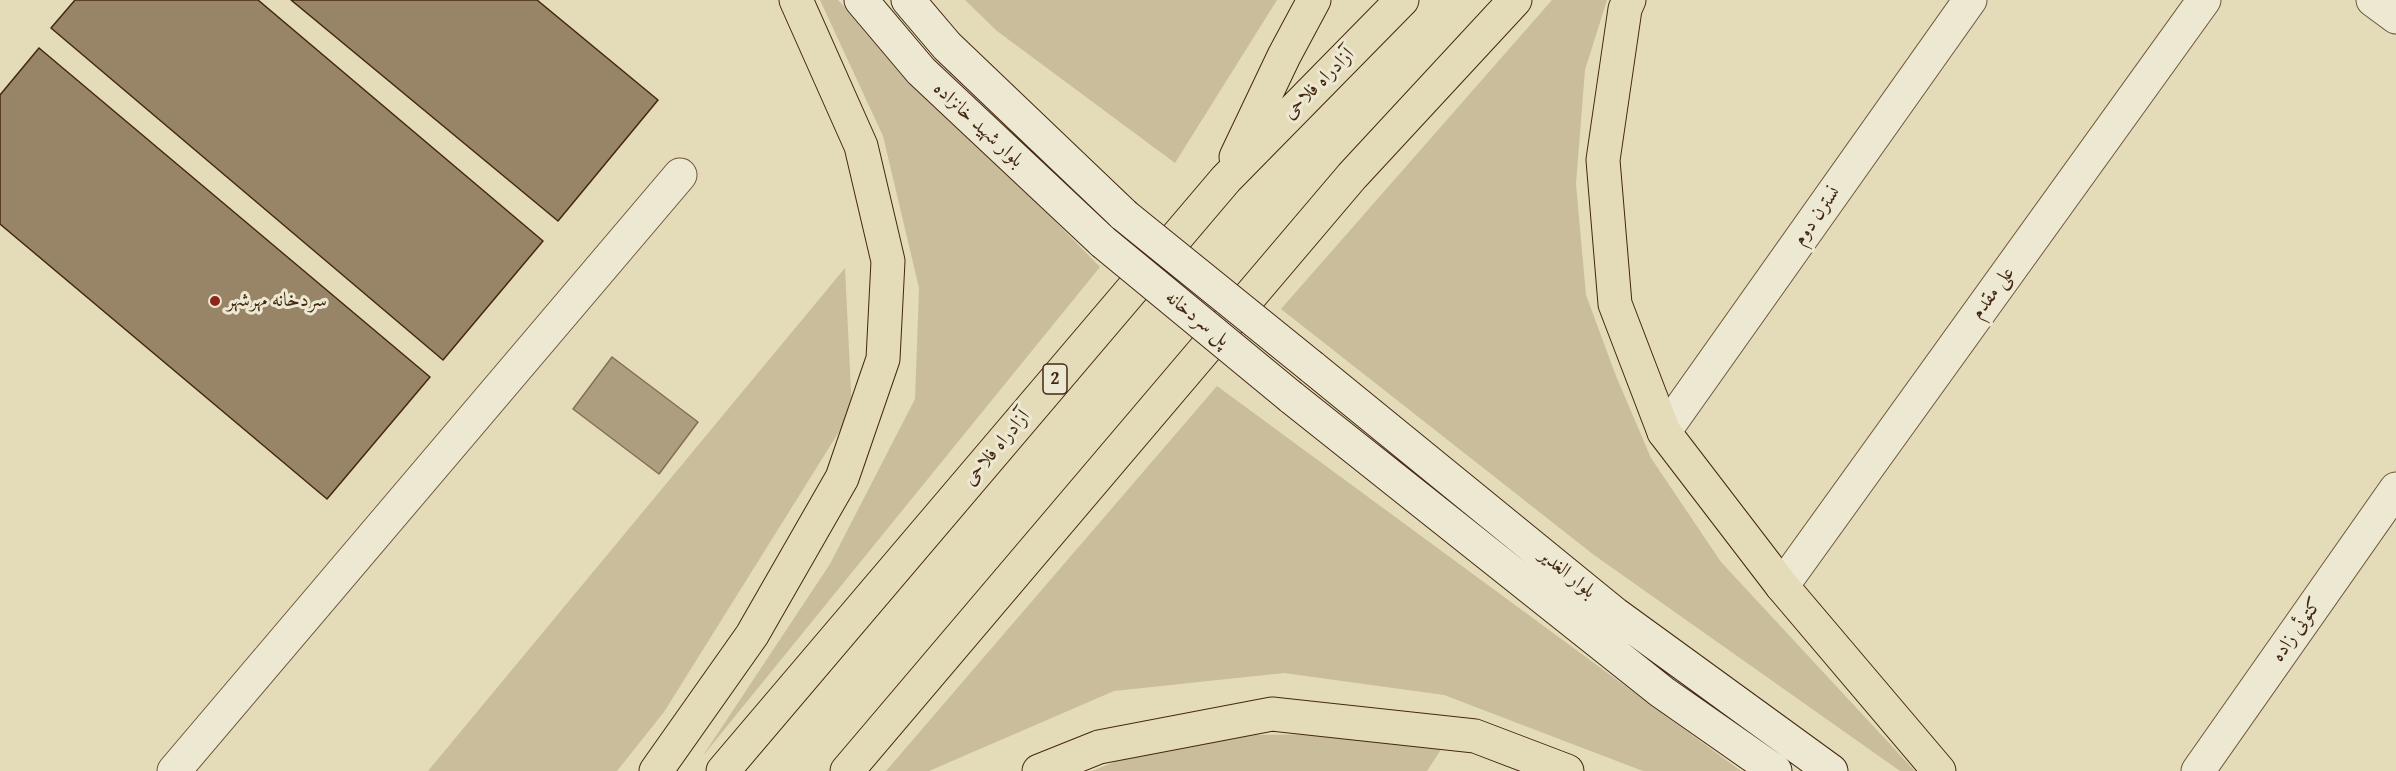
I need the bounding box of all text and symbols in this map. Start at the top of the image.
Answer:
street label: آزادراه فلاحی [1278,43,1360,125]
street label: بلوار شهید خانزاده [928,77,1028,173]
street label: نسترن دوم [1788,182,1846,250]
street label: علی مقدم [1966,262,2020,324]
street label: پل سردخانه [1160,286,1234,352]
place label: سردخانه مهرشهر [227,289,327,313]
marker: سردخانه مهرشهر [208,294,222,308]
road number: 2 [1043,364,1067,394]
street label: آزادراه فلاحی [958,405,1036,491]
street label: بلوار الغدیر [1534,544,1600,604]
street label: کتوئی‌ زاده [2266,593,2328,667]

